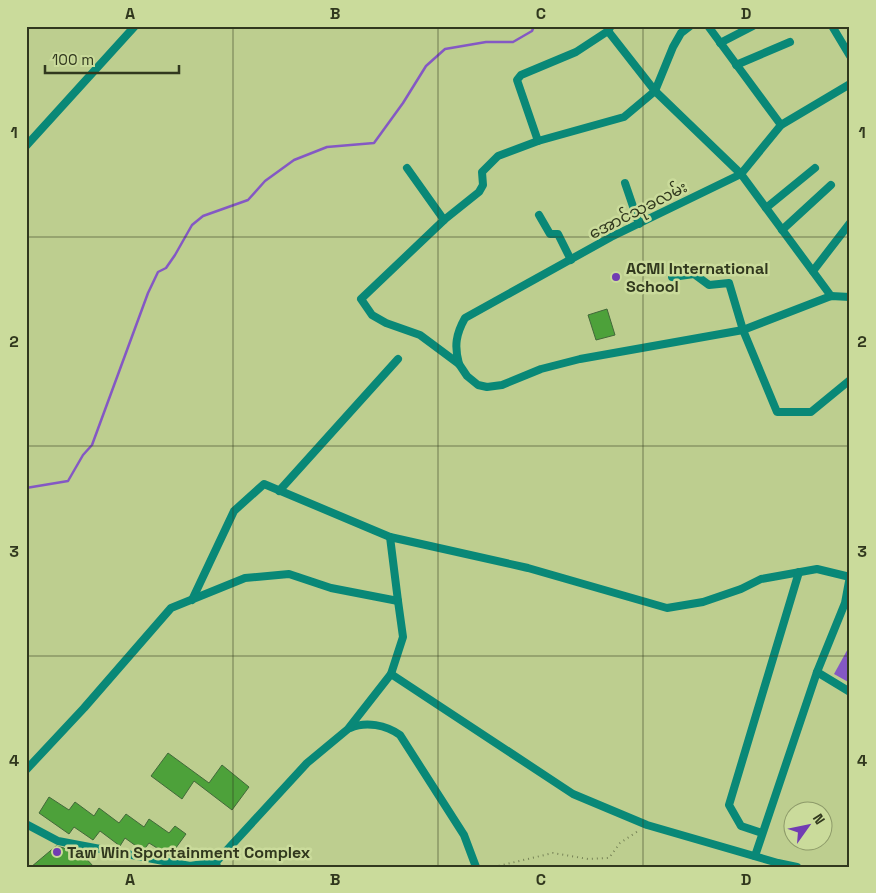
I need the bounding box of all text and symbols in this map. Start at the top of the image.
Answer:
text: A [125,3,135,24]
text: B [330,3,340,24]
text: C [536,3,546,24]
text: D [741,3,751,24]
scale bar [45,42,179,74]
text: 100 m [52,50,94,69]
text: 1 [10,122,18,143]
text: 1 [858,122,866,143]
street label: အောင်သုခလမ်း [585,175,693,247]
place label: ACMI International School [626,258,768,297]
marker: ACMI International School [610,271,622,283]
text: 2 [9,331,19,352]
text: 2 [857,331,867,352]
text: 3 [9,541,19,562]
text: 3 [857,541,867,562]
text: 4 [9,750,19,771]
text: 4 [857,750,867,771]
north arrow [784,800,834,850]
text: N [809,810,829,828]
place label: Taw Win Sportainment Complex [67,842,311,863]
marker: Taw Win Sportainment Complex [51,846,63,858]
text: A [125,869,135,890]
text: B [330,869,340,890]
text: C [536,869,546,890]
text: D [741,869,751,890]

